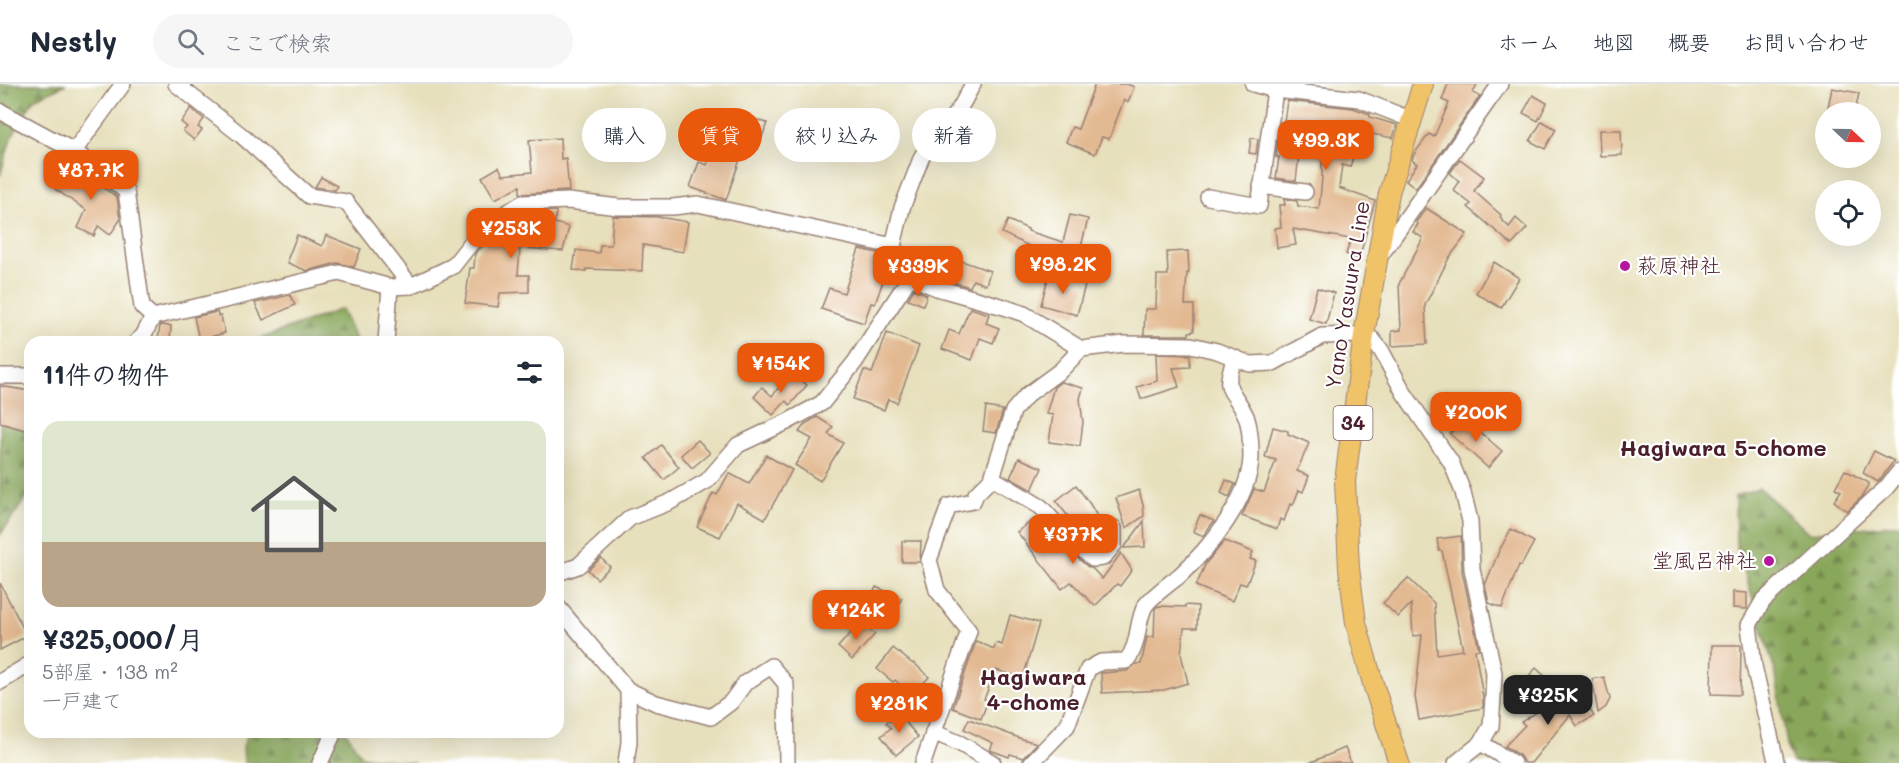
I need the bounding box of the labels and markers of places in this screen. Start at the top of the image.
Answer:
pin: ¥99.3K [1277,120,1375,171]
pin: ¥87.7K [42,150,140,201]
pin: ¥253K [469,208,553,259]
pin: ¥98.2K [1014,244,1112,295]
pin: ¥339K [876,246,960,297]
place label: 萩原神社 [1637,251,1721,278]
marker: 萩原神社 [1618,259,1632,273]
pin: ¥154K [739,343,823,394]
pin: ¥200K [1434,392,1518,443]
pin: ¥377K [1031,514,1115,565]
place label: 堂風呂神社 [1652,546,1757,573]
marker: 堂風呂神社 [1762,554,1776,568]
pin: ¥124K [814,590,898,641]
pin: ¥325K [1506,675,1590,726]
pin: ¥281K [857,683,941,734]

